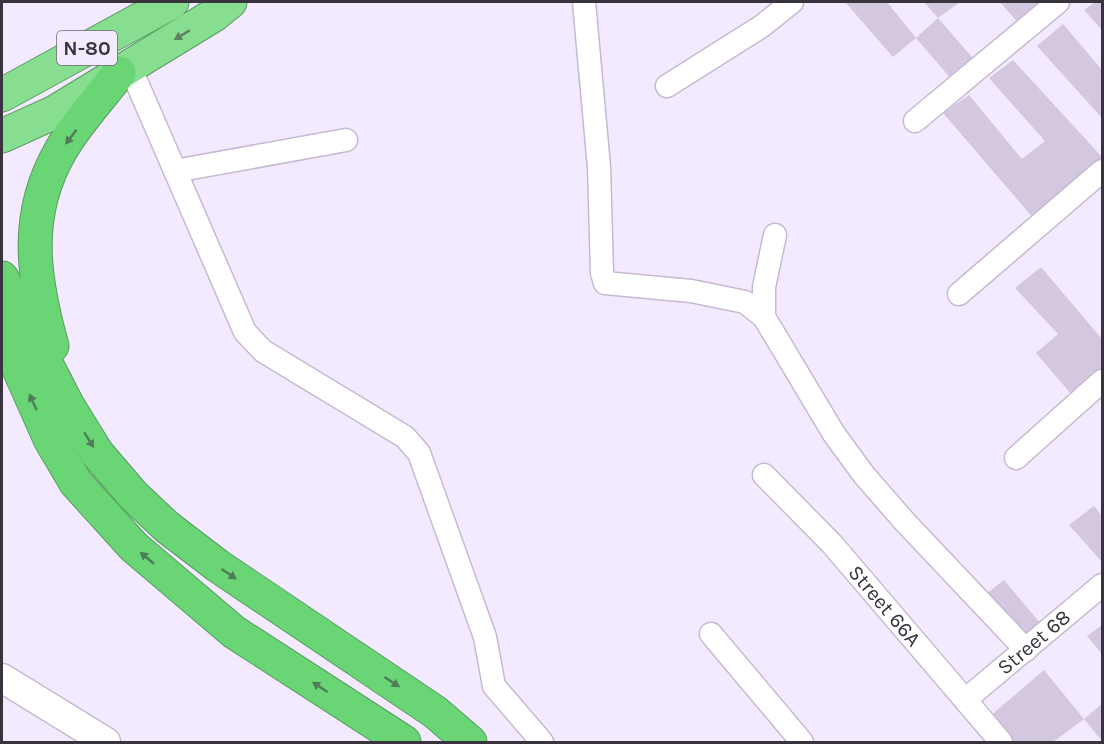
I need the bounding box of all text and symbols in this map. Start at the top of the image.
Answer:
one-way arrow [174,29,190,40]
road number: N-80 [57,31,117,65]
one-way arrow [65,129,77,144]
one-way arrow [28,394,37,411]
one-way arrow [83,432,94,449]
one-way arrow [140,552,155,565]
street label: Street 66A [843,560,926,651]
one-way arrow [221,568,237,580]
street label: Street 68 [993,605,1075,680]
one-way arrow [384,676,400,687]
one-way arrow [312,681,328,693]

